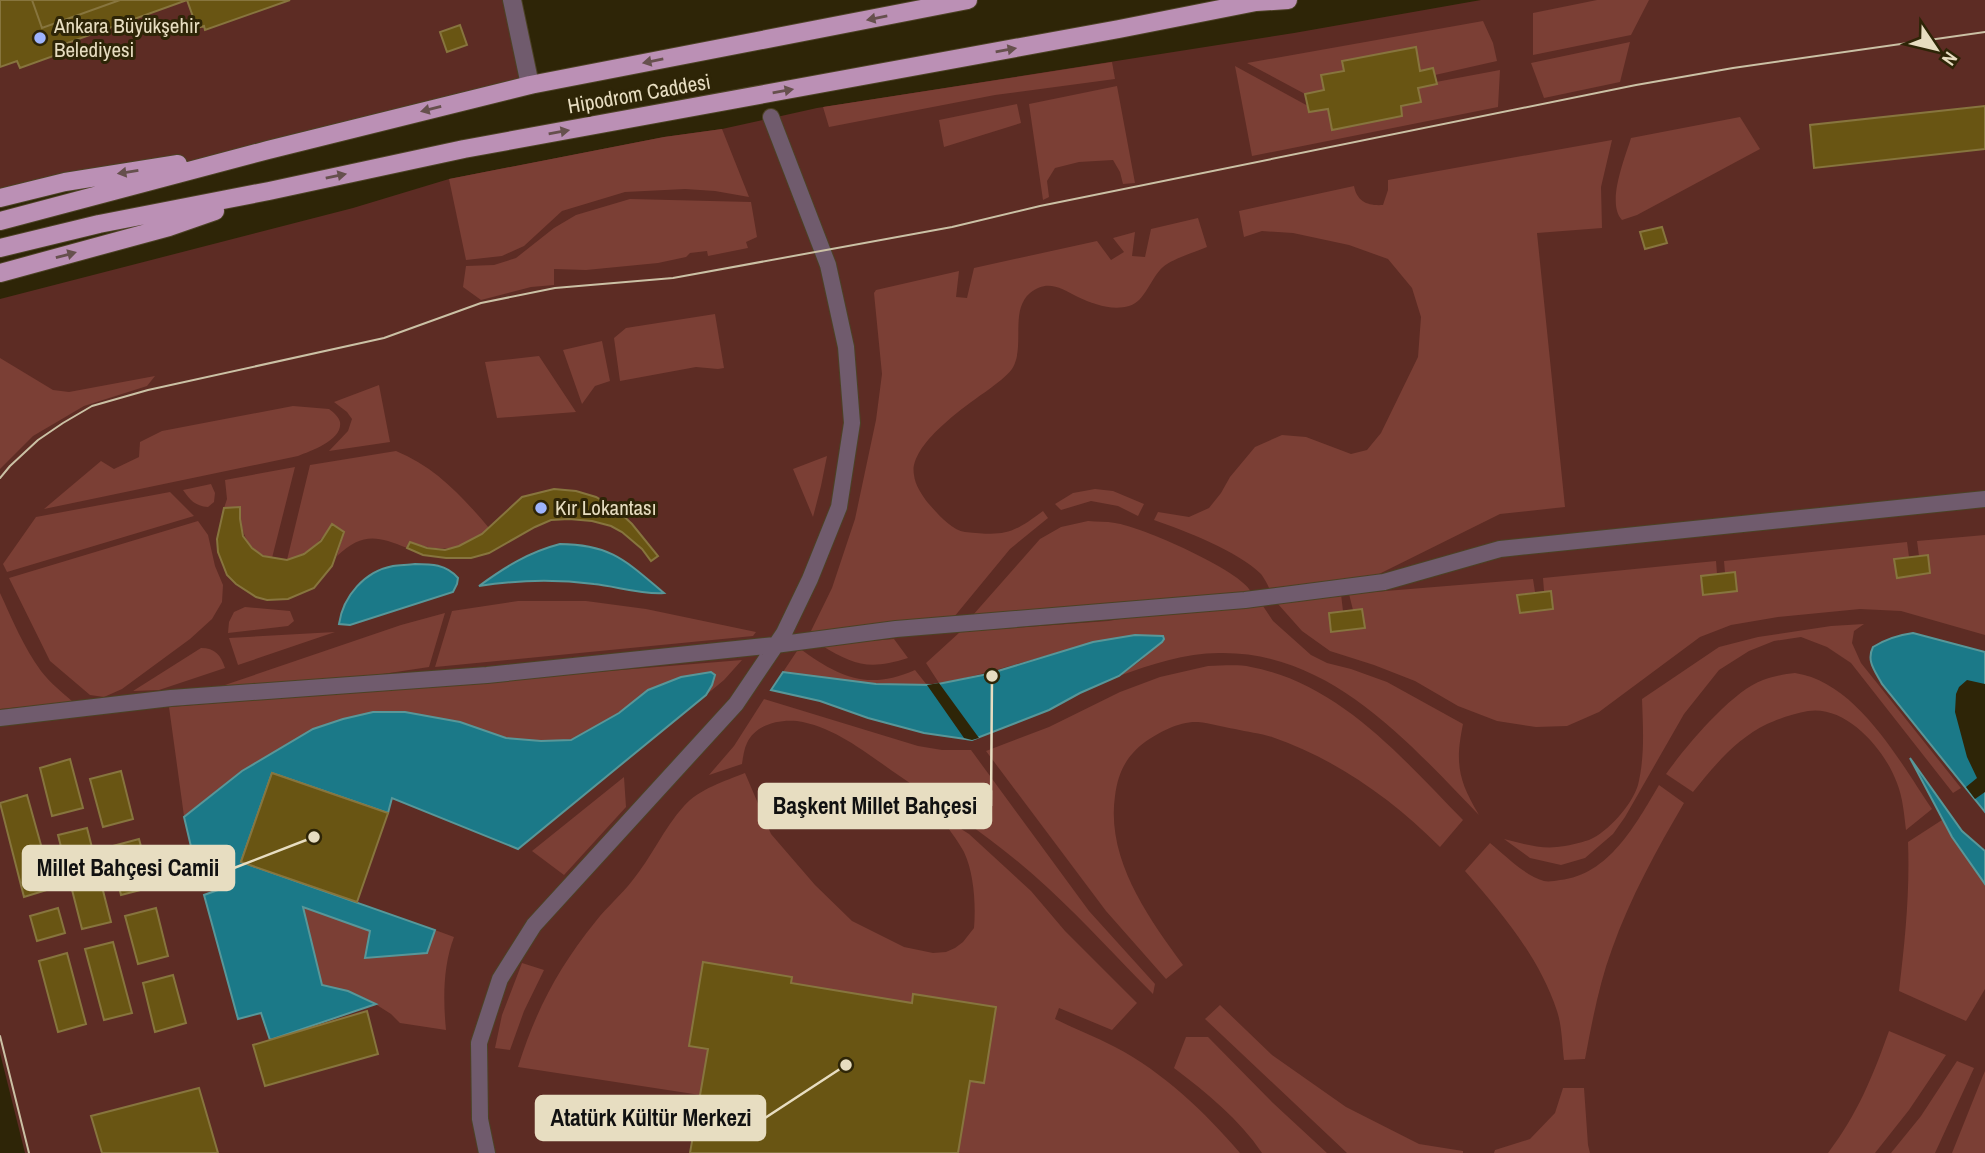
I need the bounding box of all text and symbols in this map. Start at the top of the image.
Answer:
place label: Ankara Büyükşehir Belediyesi [53,11,200,64]
one-way arrow [866,12,888,23]
north arrow [1901,14,1971,84]
marker: Ankara Büyükşehir Belediyesi [32,30,48,46]
one-way arrow [995,44,1017,55]
text: N [1936,47,1964,71]
one-way arrow [642,55,664,66]
street label: Hipodrom Caddesi [565,67,713,120]
one-way arrow [772,85,794,96]
one-way arrow [420,104,442,115]
one-way arrow [548,126,570,137]
one-way arrow [117,167,139,178]
one-way arrow [325,171,347,182]
one-way arrow [55,249,77,260]
place label: Kır Lokantası [555,493,656,522]
marker: Kır Lokantası [533,500,549,516]
callout: Başkent Millet Bahçesi [759,784,991,828]
text: Başkent Millet Bahçesi [773,790,977,821]
callout: Millet Bahçesi Camii [23,846,234,890]
text: Millet Bahçesi Camii [37,852,219,883]
callout: Atatürk Kültür Merkezi [536,1096,765,1140]
text: Atatürk Kültür Merkezi [550,1102,752,1133]

